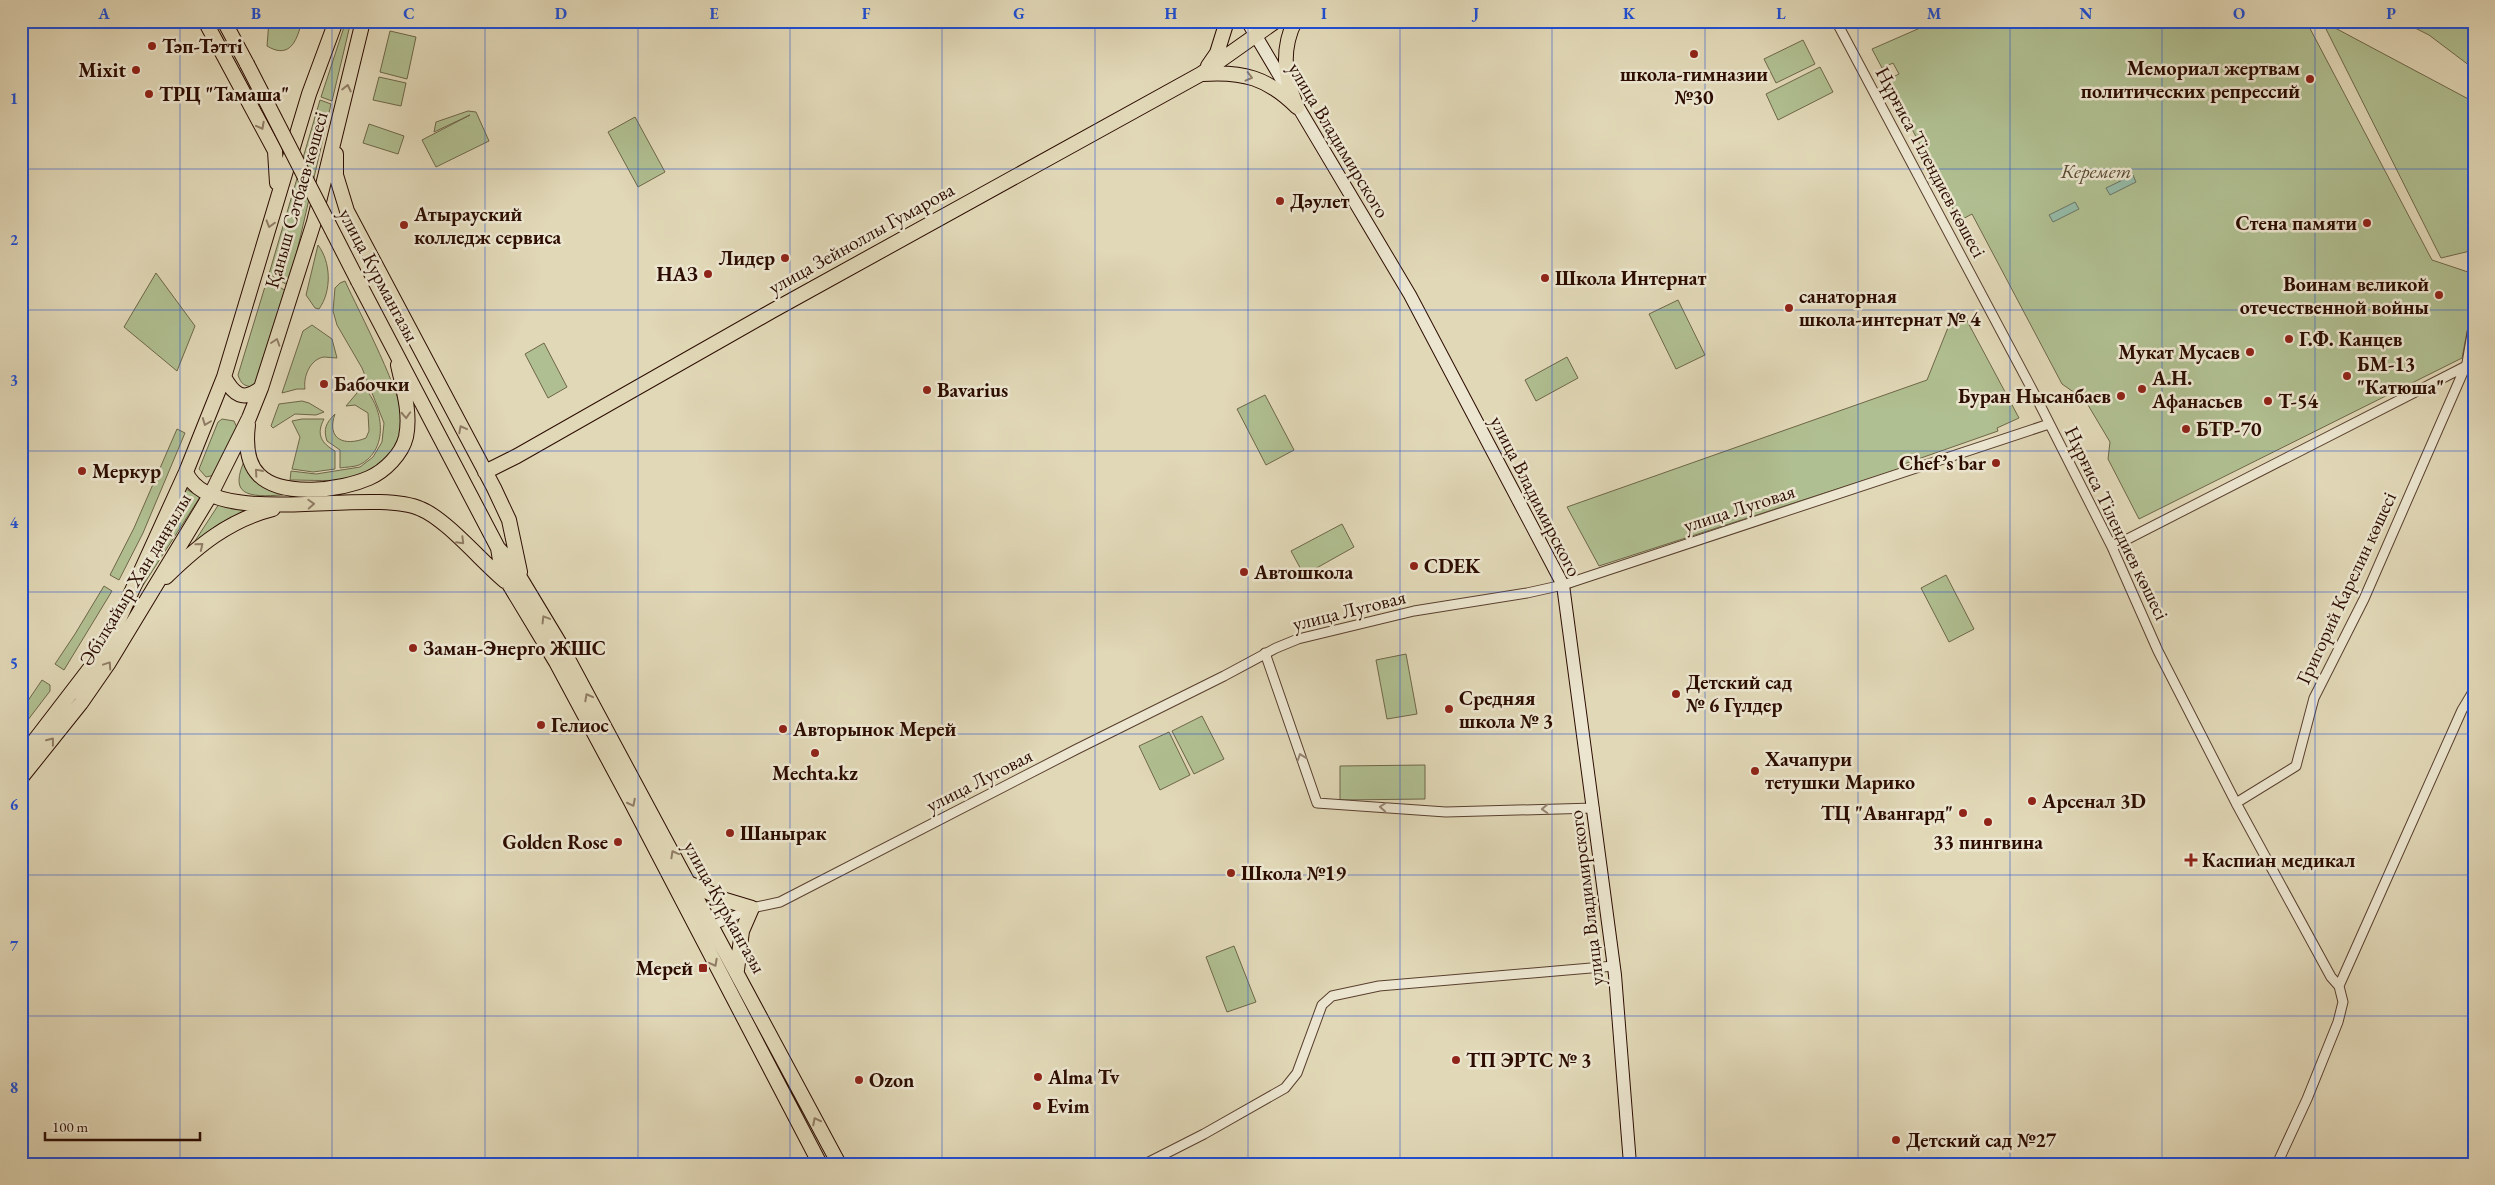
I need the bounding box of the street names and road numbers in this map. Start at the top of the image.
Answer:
street label: улица Владимирского [1282,57,1396,223]
street label: Нұрғиса Тілендиев көшесі [1870,62,1992,262]
street label: Қаныш Сәтбаев көшесі [258,108,334,292]
street label: улица Зейноллы Гумарова [763,176,959,300]
street label: улица Курмангазы [333,204,425,346]
street label: улица Владимирского [1484,411,1588,581]
street label: Нұрғиса Тілендиев көшесі [2059,422,2175,624]
street label: улица Луговая [1680,478,1798,538]
street label: Әбілқайыр Хан даңғылы [73,488,197,670]
street label: Григорий Карелин көшесі [2290,488,2402,688]
street label: улица Луговая [1290,583,1409,637]
street label: улица Луговая [921,742,1037,818]
street label: улица Владимирского [1562,808,1610,987]
street label: улица Курмангазы [678,836,772,978]

